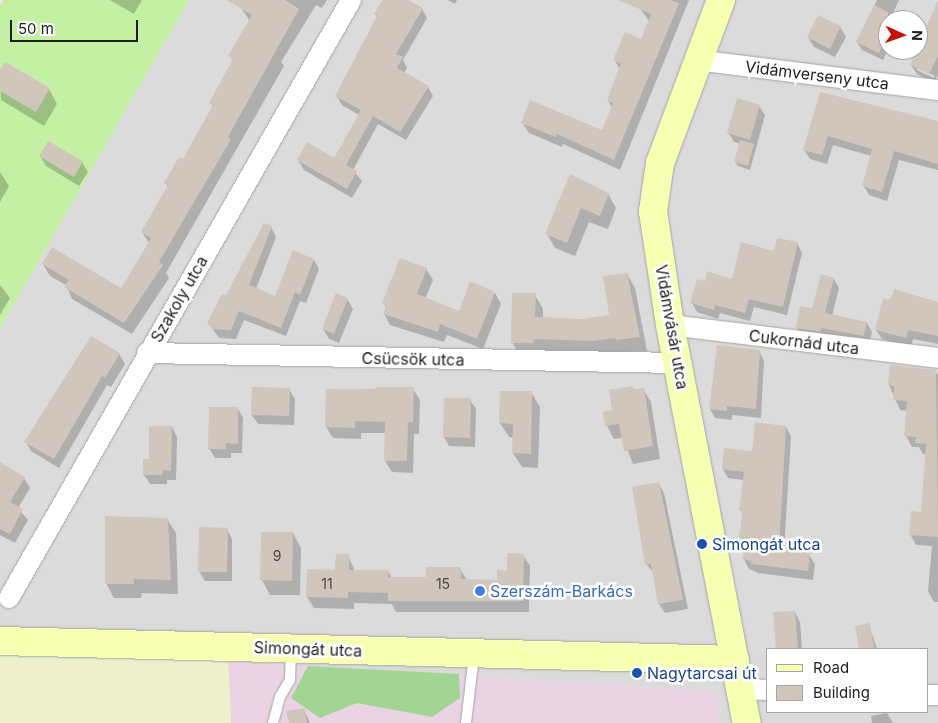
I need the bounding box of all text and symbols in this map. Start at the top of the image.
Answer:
scale bar [12,10,140,42]
north arrow [878,10,928,60]
text: 50 m [18,19,54,38]
text: N [909,30,926,41]
street label: Vidámverseny utca [744,57,890,93]
street label: Szakoly utca [147,252,211,346]
street label: Vidámvásár utca [652,263,692,391]
street label: Cukornád utca [748,326,860,358]
street label: Csücsök utca [361,349,465,369]
place label: Simongát utca [712,534,821,554]
marker: Simongát utca [696,538,708,550]
house number: 9 [273,548,281,564]
house number: 11 [321,576,333,592]
house number: 15 [436,576,450,592]
place label: Szerszám-Barkács [490,581,633,601]
marker: Szerszám-Barkács [474,585,486,597]
street label: Simongát utca [253,638,363,660]
legend [766,648,928,713]
text: Road [813,658,849,677]
place label: Nagytarcsai út [647,663,757,683]
marker: Nagytarcsai út [631,667,643,679]
text: Building [813,683,870,702]

